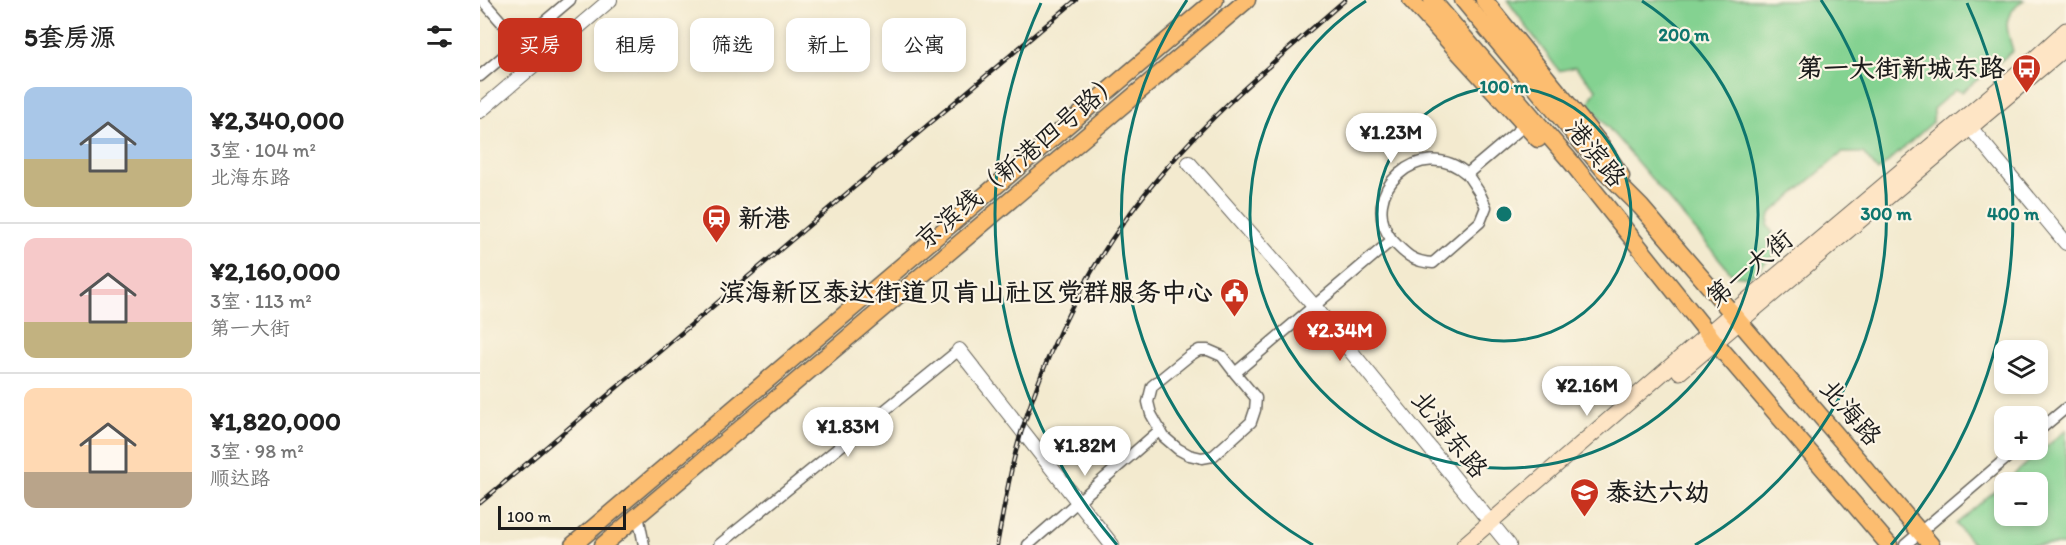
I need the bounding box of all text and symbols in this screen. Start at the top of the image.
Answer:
chip: 买房 [498,18,582,72]
chip: 租房 [594,18,678,72]
chip: 筛选 [690,18,774,72]
chip: 新上 [786,18,870,72]
chip: 公寓 [882,18,966,72]
icon: filters [423,20,456,53]
text: 5套房源 [24,21,116,53]
text: 200 m [1659,24,1710,46]
place label: 第一大街新城东路 [1797,52,2005,84]
bus stop icon: 第一大街新城东路 [2010,52,2042,94]
street label: 京滨线（新港四号路） [908,64,1128,256]
text: 100 m [1479,76,1530,98]
text: ¥2,340,000 [210,104,344,136]
icon: home [72,111,144,183]
pin: ¥1.23M [1342,113,1440,164]
street label: 港滨路 [1559,113,1633,193]
text: ¥1.23M [1360,120,1422,144]
text: 3室 · 104 m² [210,138,316,162]
text: 北海东路 [210,165,290,189]
station icon: 新港 [701,202,733,244]
place label: 新港 [738,202,790,234]
text: 300 m [1860,203,1912,225]
text: 400 m [1987,203,2040,225]
centre of rings [1494,204,1514,224]
street label: 第一大街 [1699,222,1799,314]
text: ¥2,160,000 [210,255,340,287]
icon: home [72,262,144,334]
place label: 滨海新区泰达街道贝肯山社区党群服务中心 [719,276,1213,308]
public building icon: 滨海新区泰达街道贝肯山社区党群服务中心 [1218,276,1250,318]
text: 3室 · 113 m² [210,289,312,313]
pin: ¥2.34M [1291,311,1389,362]
text: 第一大街 [210,316,290,340]
text: ¥2.34M [1307,318,1373,342]
map controls [1994,340,2048,526]
button: layers [1994,340,2048,394]
pin: ¥2.16M [1538,366,1636,417]
street label: 北海路 [1813,372,1889,452]
text: ¥2.16M [1556,373,1618,397]
street label: 北海东路 [1405,384,1495,484]
text: ¥1,820,000 [210,405,341,437]
button: + [1994,406,2048,460]
pin: ¥1.83M [799,407,897,458]
icon: home [72,412,144,484]
text: ¥1.83M [817,414,879,438]
pin: ¥1.82M [1036,426,1134,477]
text: ¥1.82M [1054,433,1116,457]
text: 3室 · 98 m² [210,439,304,463]
text: 顺达路 [210,466,270,490]
button: − [1994,472,2048,526]
school or university icon: 泰达六幼 [1569,476,1601,518]
place label: 泰达六幼 [1606,476,1710,508]
scale bar [498,503,626,530]
text: 100 m [507,507,551,526]

